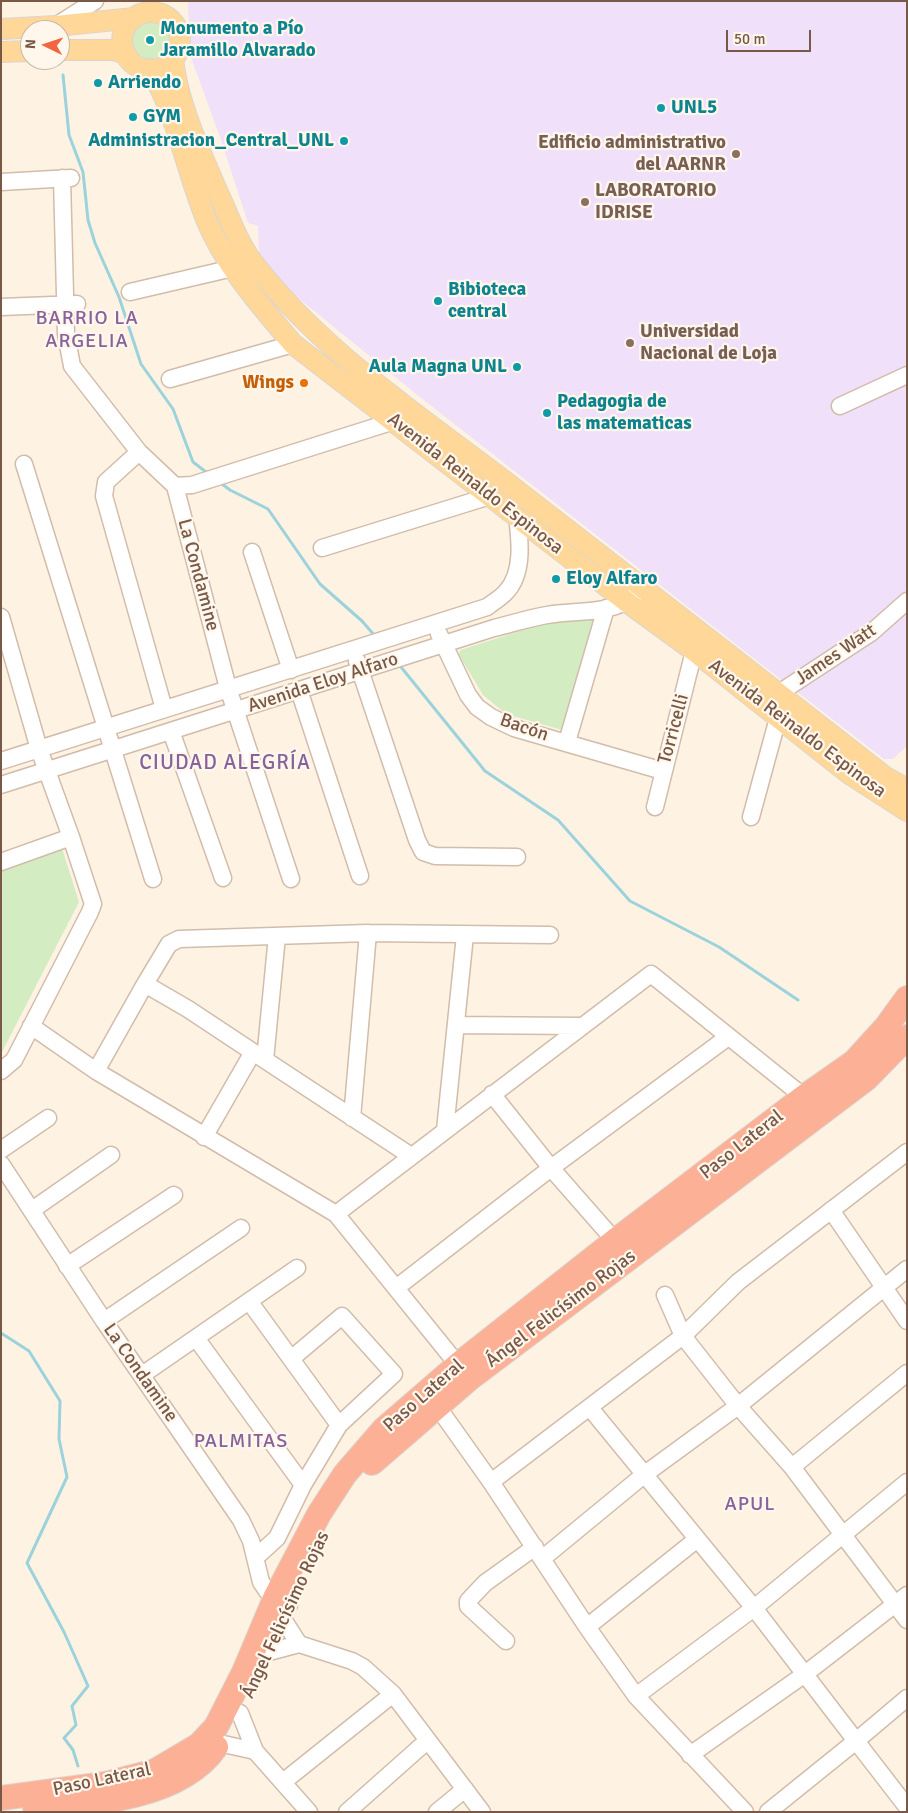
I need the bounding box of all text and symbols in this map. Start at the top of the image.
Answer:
place label: Monumento a Pío Jaramillo Alvarado [160,18,316,62]
north arrow [20,20,70,70]
scale bar [728,20,813,52]
text: 50 m [734,30,765,48]
marker: Monumento a Pío Jaramillo Alvarado [144,34,156,46]
text: N [22,39,39,49]
place label: Arriendo [108,72,181,94]
marker: Arriendo [92,77,104,89]
place label: UNL5 [671,97,717,119]
marker: UNL5 [655,102,667,114]
place label: GYM [143,106,181,128]
marker: GYM [127,111,139,123]
place label: Administracion_Central_UNL [88,130,334,152]
place label: Edificio administrativo del AARNR [538,132,726,176]
marker: Administracion_Central_UNL [338,135,350,147]
marker: Edificio administrativo del AARNR [730,148,742,160]
place label: LABORATORIO IDRISE [595,180,716,224]
marker: LABORATORIO IDRISE [579,196,591,208]
place label: Bibioteca central [448,279,526,323]
marker: Bibioteca central [432,295,444,307]
district label: BARRIO LA ARGELIA [34,307,140,354]
place label: Universidad Nacional de Loja [640,321,777,365]
marker: Universidad Nacional de Loja [624,337,636,349]
place label: Aula Magna UNL [369,356,507,378]
marker: Aula Magna UNL [511,361,523,373]
place label: Wings [242,372,294,394]
marker: Wings [298,377,310,389]
place label: Pedagogia de las matematicas [557,391,692,435]
marker: Pedagogia de las matematicas [541,407,553,419]
street label: Avenida Reinaldo Espinosa [383,408,567,560]
street label: La Condamine [172,517,224,633]
place label: Eloy Alfaro [566,568,657,590]
marker: Eloy Alfaro [550,573,562,585]
street label: James Watt [791,620,881,690]
street label: Avenida Eloy Alfaro [245,648,401,718]
street label: Avenida Reinaldo Espinosa [704,655,890,803]
street label: Torricelli [654,692,694,766]
street label: Bacón [497,709,551,747]
district label: CIUDAD ALEGRÍA [137,750,313,776]
street label: Paso Lateral [696,1105,788,1185]
street label: Ángel Felicísimo Rojas [481,1245,641,1373]
street label: La Condamine [98,1319,182,1427]
street label: Paso Lateral [379,1355,469,1437]
district label: PALMITAS [193,1430,289,1454]
district label: APUL [724,1493,776,1517]
street label: Ángel Felicísimo Rojas [237,1528,335,1702]
street label: Paso Lateral [51,1758,153,1802]

